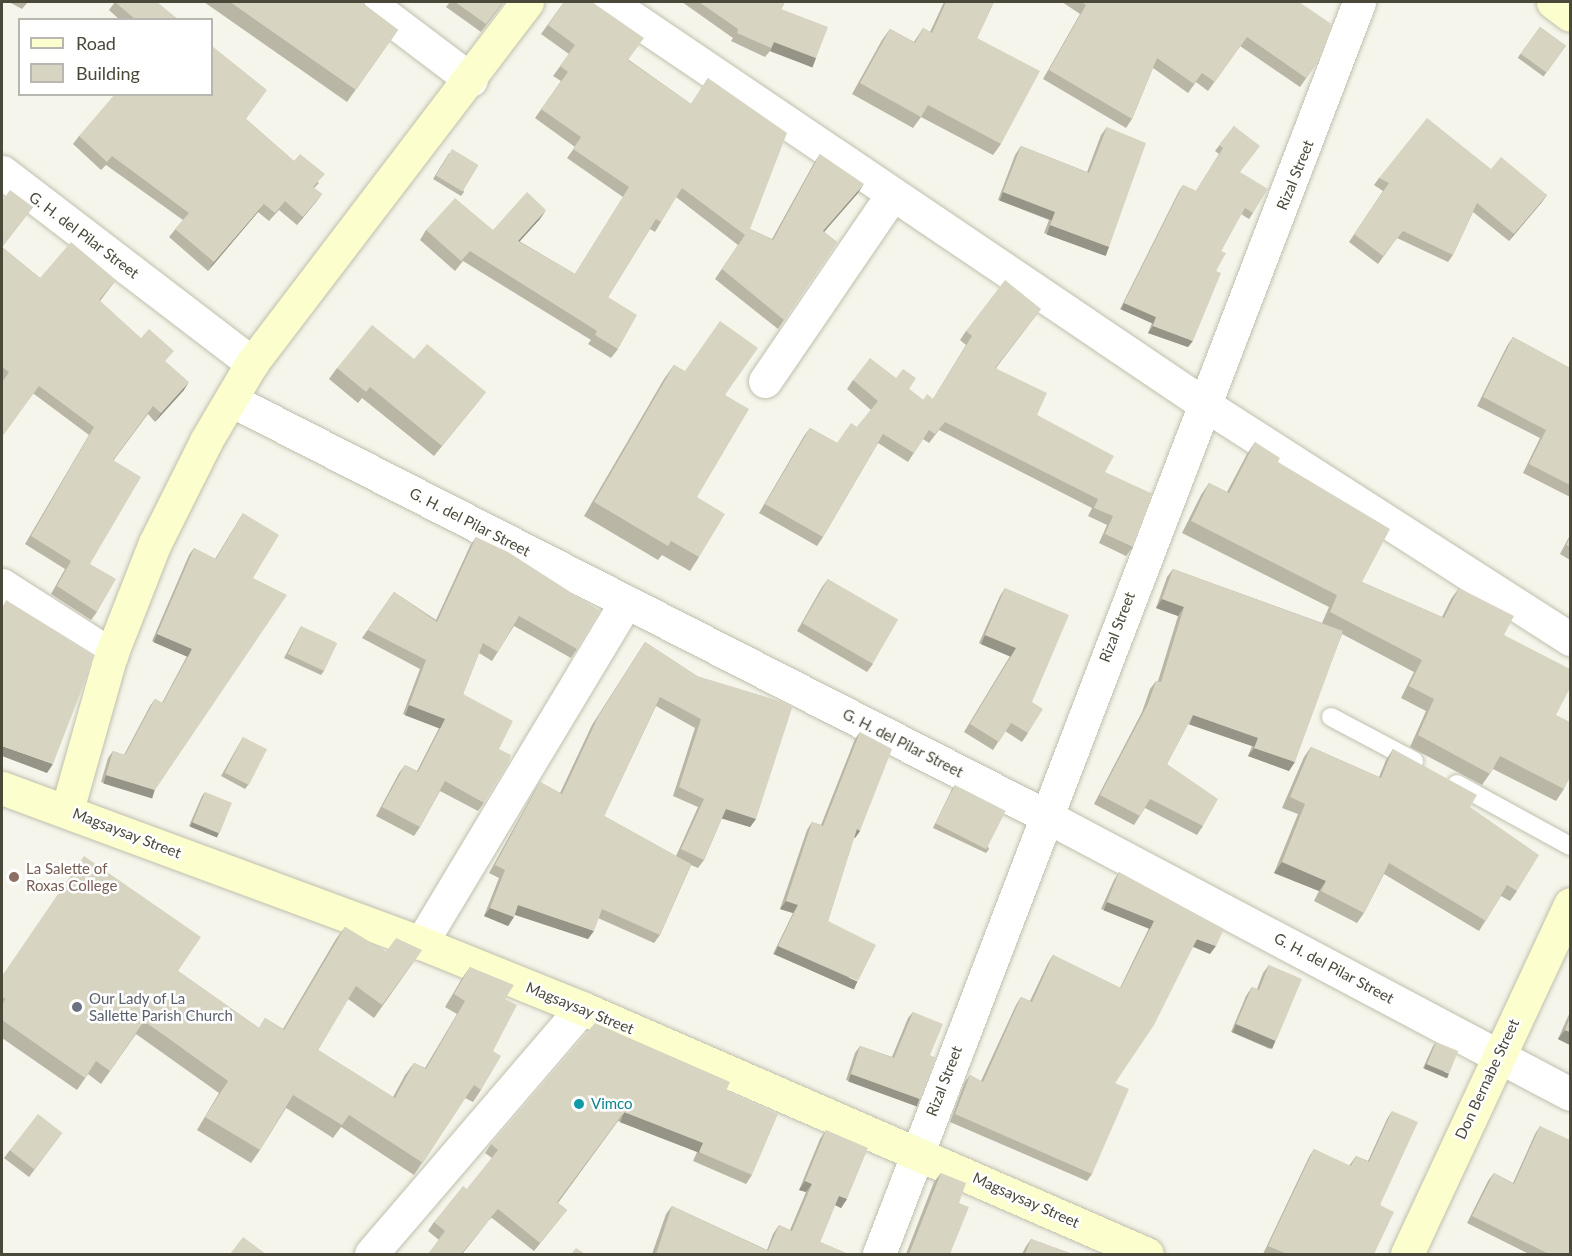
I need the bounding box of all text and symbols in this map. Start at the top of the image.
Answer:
legend [18,18,213,96]
text: Road [76,32,116,54]
text: Building [76,62,140,84]
street label: Rizal Street [1273,137,1317,213]
street label: G. H. del Pilar Street [25,188,143,282]
street label: G. H. del Pilar Street [407,484,533,560]
street label: Rizal Street [1095,589,1139,665]
street label: G. H. del Pilar Street [840,705,966,781]
street label: Magsaysay Street [70,804,184,862]
place label: La Salette of Roxas College [26,859,117,894]
marker: La Salette of Roxas College [7,870,21,884]
street label: G. H. del Pilar Street [1271,929,1397,1007]
street label: Magsaysay Street [523,978,637,1038]
place label: Our Lady of La Sallette Parish Church [89,989,233,1024]
marker: Our Lady of La Sallette Parish Church [70,1000,84,1014]
street label: Don Bernabe Street [1451,1016,1523,1142]
street label: Rizal Street [922,1043,966,1119]
place label: Vimco [591,1095,633,1113]
marker: Vimco [572,1097,586,1111]
street label: Magsaysay Street [970,1168,1082,1232]

